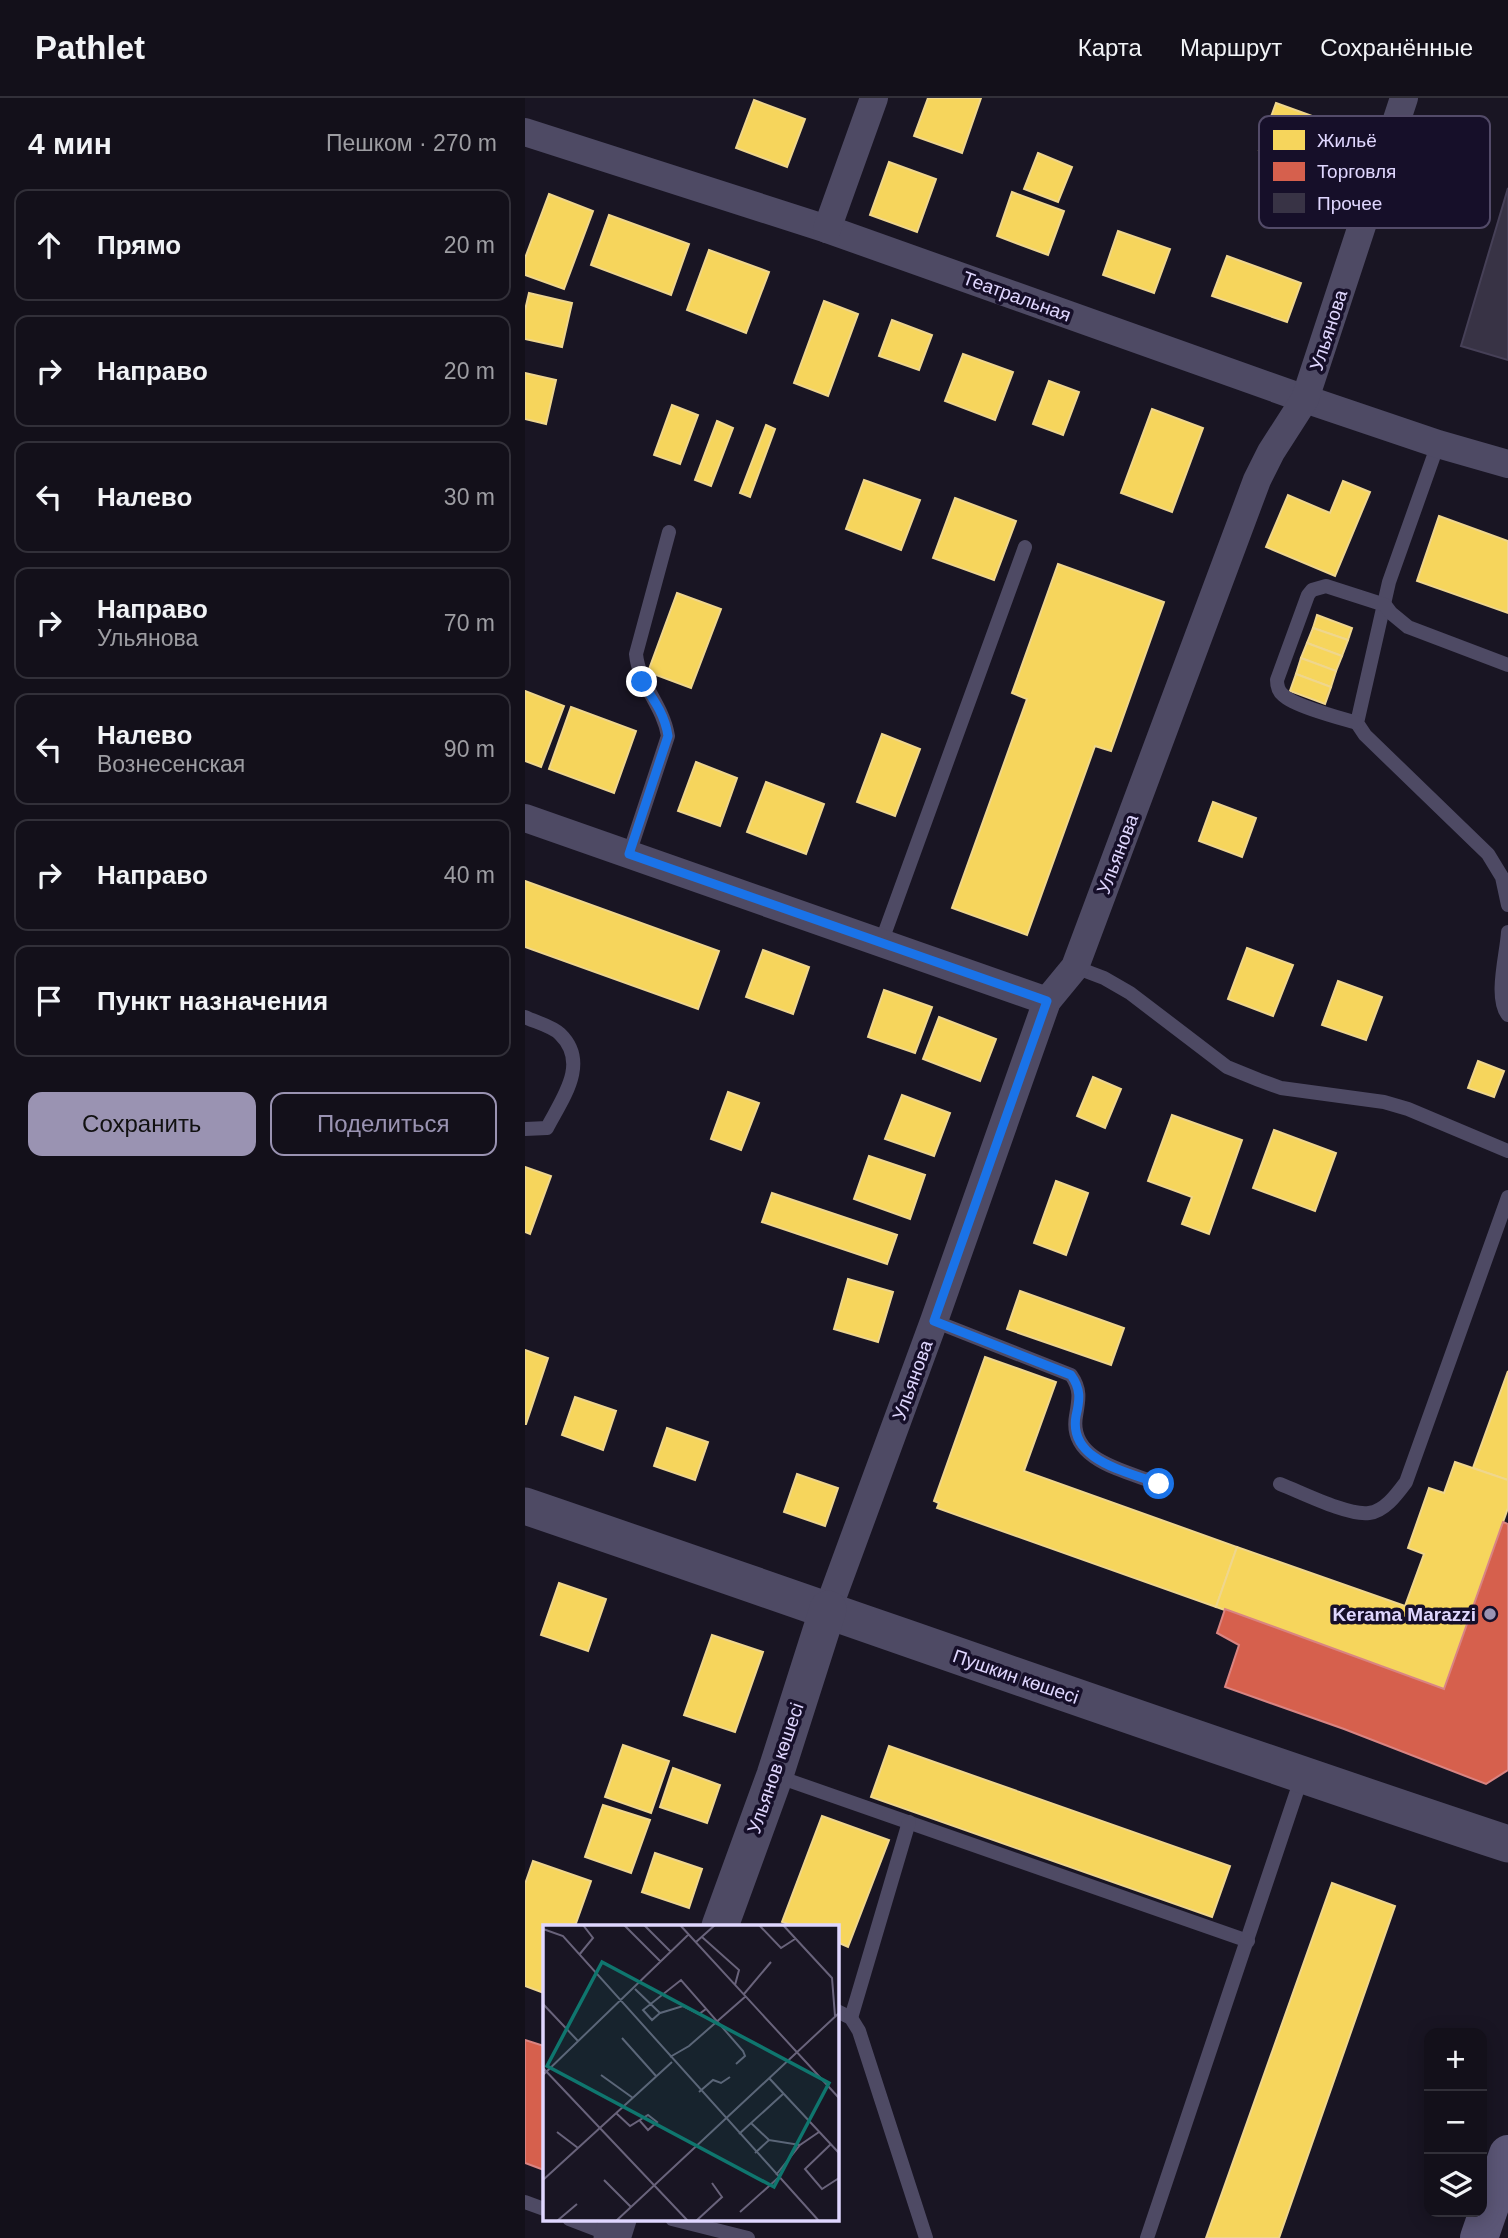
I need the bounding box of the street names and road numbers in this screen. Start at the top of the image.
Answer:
street label: Театральная [960,267,1074,326]
street label: Ульянова [1306,287,1352,373]
street label: Ульянова [1093,811,1142,897]
street label: Ульянова [888,1337,937,1423]
street label: Пушкин көшесі [950,1645,1081,1708]
street label: Ульянов көшесі [743,1700,808,1836]

